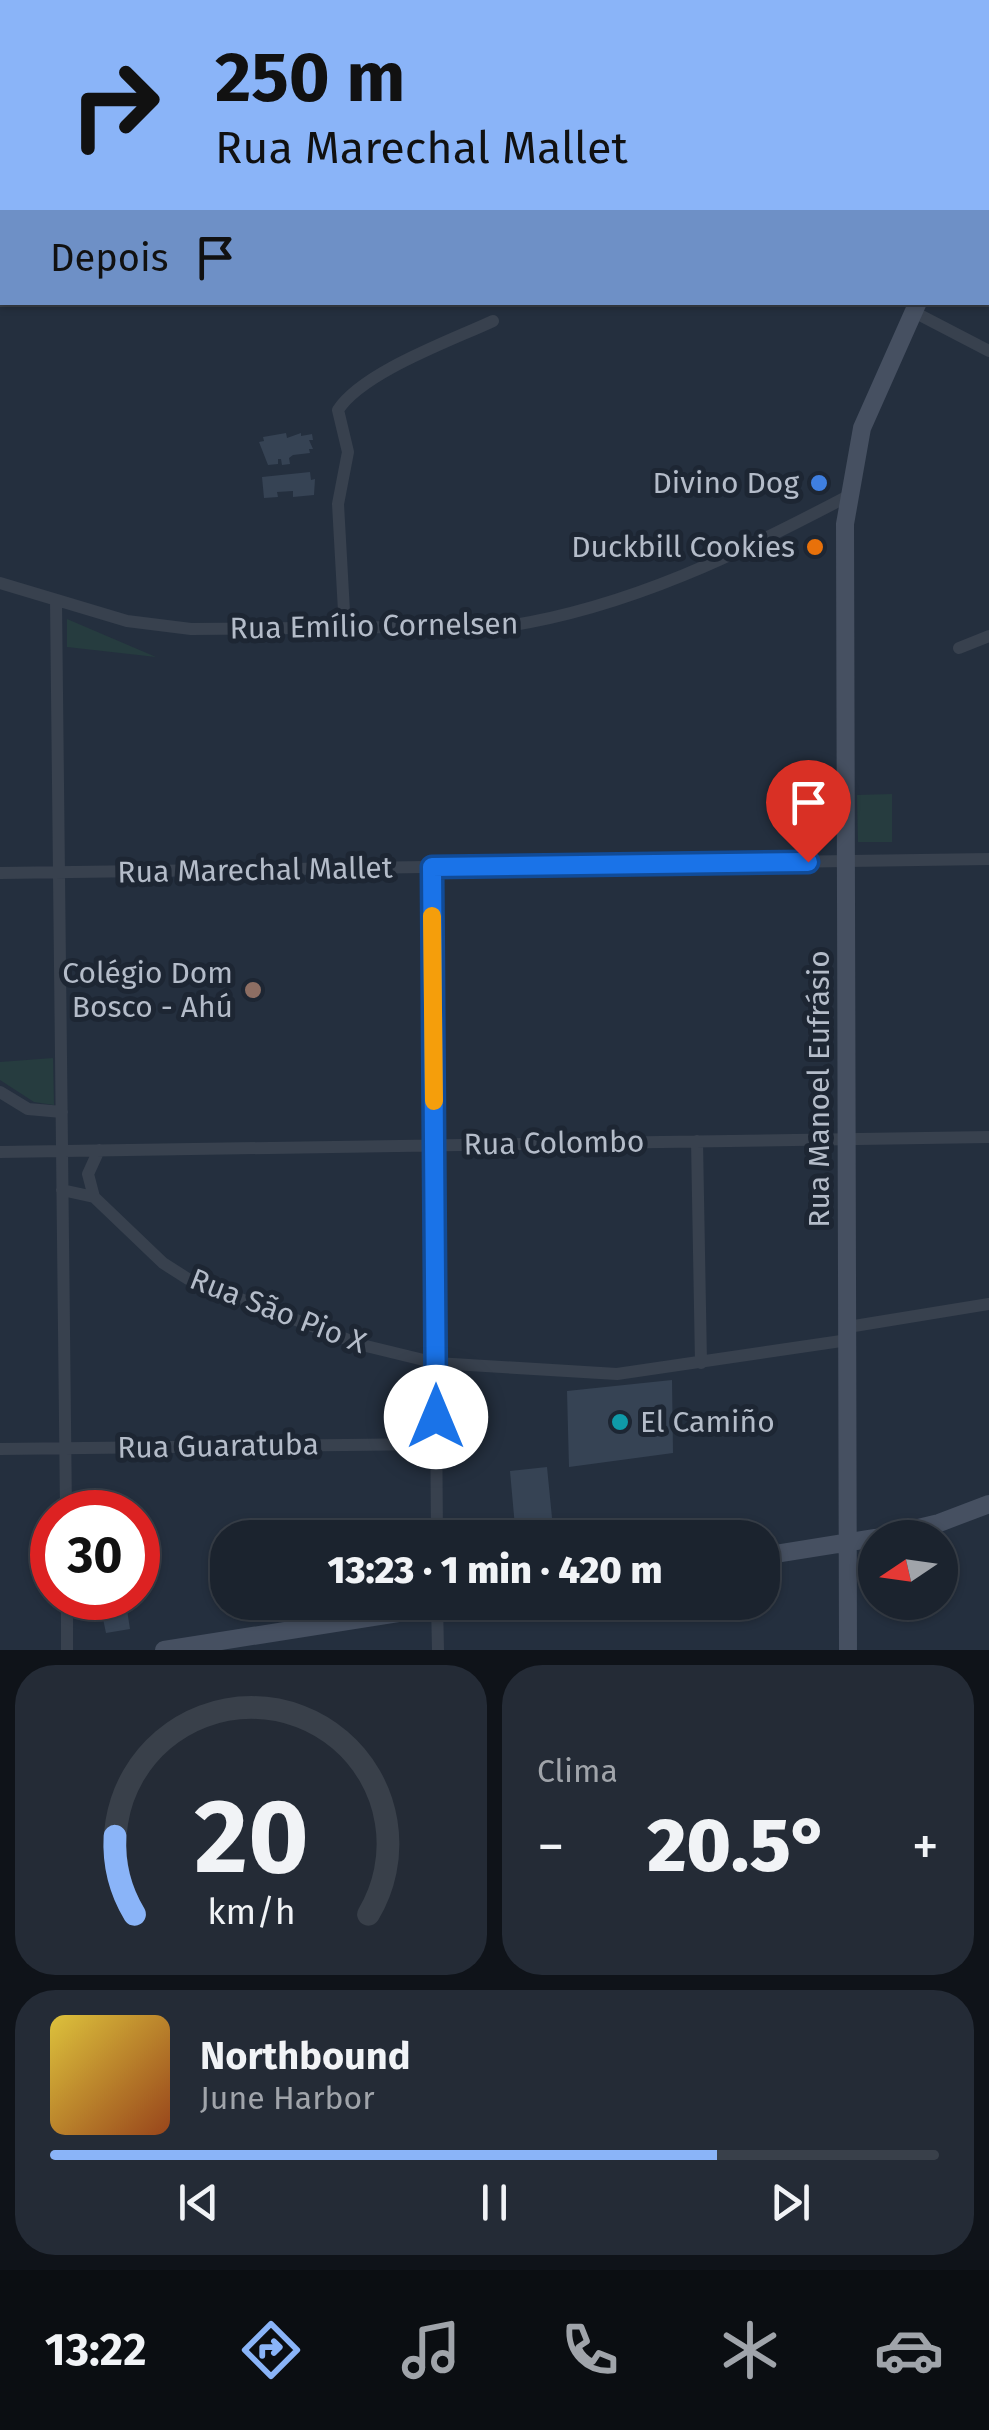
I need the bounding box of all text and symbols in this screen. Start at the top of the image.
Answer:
text: 250 m [215,36,405,120]
icon: right [50,40,180,170]
text: Rua Marechal Mallet [215,121,628,175]
icon: arrive [188,230,243,285]
text: Depois [50,235,168,281]
place label: Divino Dog [653,465,799,501]
marker: Divino Dog [808,472,830,494]
place label: Duckbill Cookies [571,529,795,565]
marker: Duckbill Cookies [804,536,826,558]
street label: Rua Emílio Cornelsen [229,605,519,647]
pin [766,760,851,863]
icon: arrive [781,775,836,830]
street label: Rua Marechal Mallet [117,850,393,890]
street label: Rua Manoel Eufrásio [801,950,837,1228]
place label: Colégio Dom Bosco - Ahú [62,955,233,1025]
marker: Colégio Dom Bosco - Ahú [242,979,264,1001]
street label: Rua Colombo [463,1123,645,1163]
street label: Rua São Pio X [185,1261,372,1361]
position arrow [384,1365,488,1469]
place label: El Camiño [640,1404,775,1440]
marker: El Camiño [609,1411,631,1433]
street label: Rua Guaratuba [117,1426,319,1466]
speed limit sign: 30 [30,1490,160,1620]
north arrow [858,1520,958,1620]
map controls [858,1520,958,1620]
text: 13:23 · 1 min · 420 m [328,1547,662,1593]
text: Clima [537,1752,618,1790]
text: 20 [194,1775,308,1900]
text: 20.5° [647,1801,829,1891]
text: − [537,1814,565,1880]
text: + [912,1814,939,1880]
text: km/h [207,1891,295,1933]
text: Northbound [200,2033,411,2079]
text: June Harbor [200,2079,375,2117]
icon: previous [171,2175,226,2230]
icon: pause [467,2175,522,2230]
icon: next [763,2175,818,2230]
icon: directions [236,2315,306,2385]
icon: music [396,2315,466,2385]
icon: phone [555,2315,625,2385]
icon: climate [715,2315,785,2385]
icon: car [874,2315,944,2385]
text: 13:22 [45,2323,146,2377]

